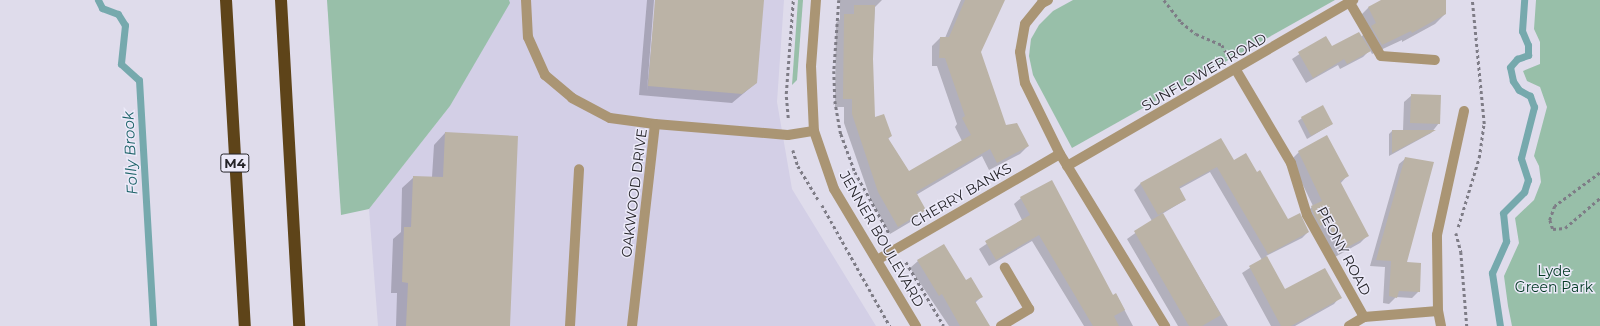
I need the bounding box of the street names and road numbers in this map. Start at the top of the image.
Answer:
street label: SUNFLOWER ROAD [1139,29,1269,115]
street label: OAKWOOD DRIVE [618,128,650,258]
road number: M4 [220,152,250,174]
street label: CHERRY BANKS [908,159,1014,231]
street label: JENNER BOULEVARD [836,168,928,310]
street label: PEONY ROAD [1314,204,1374,298]

